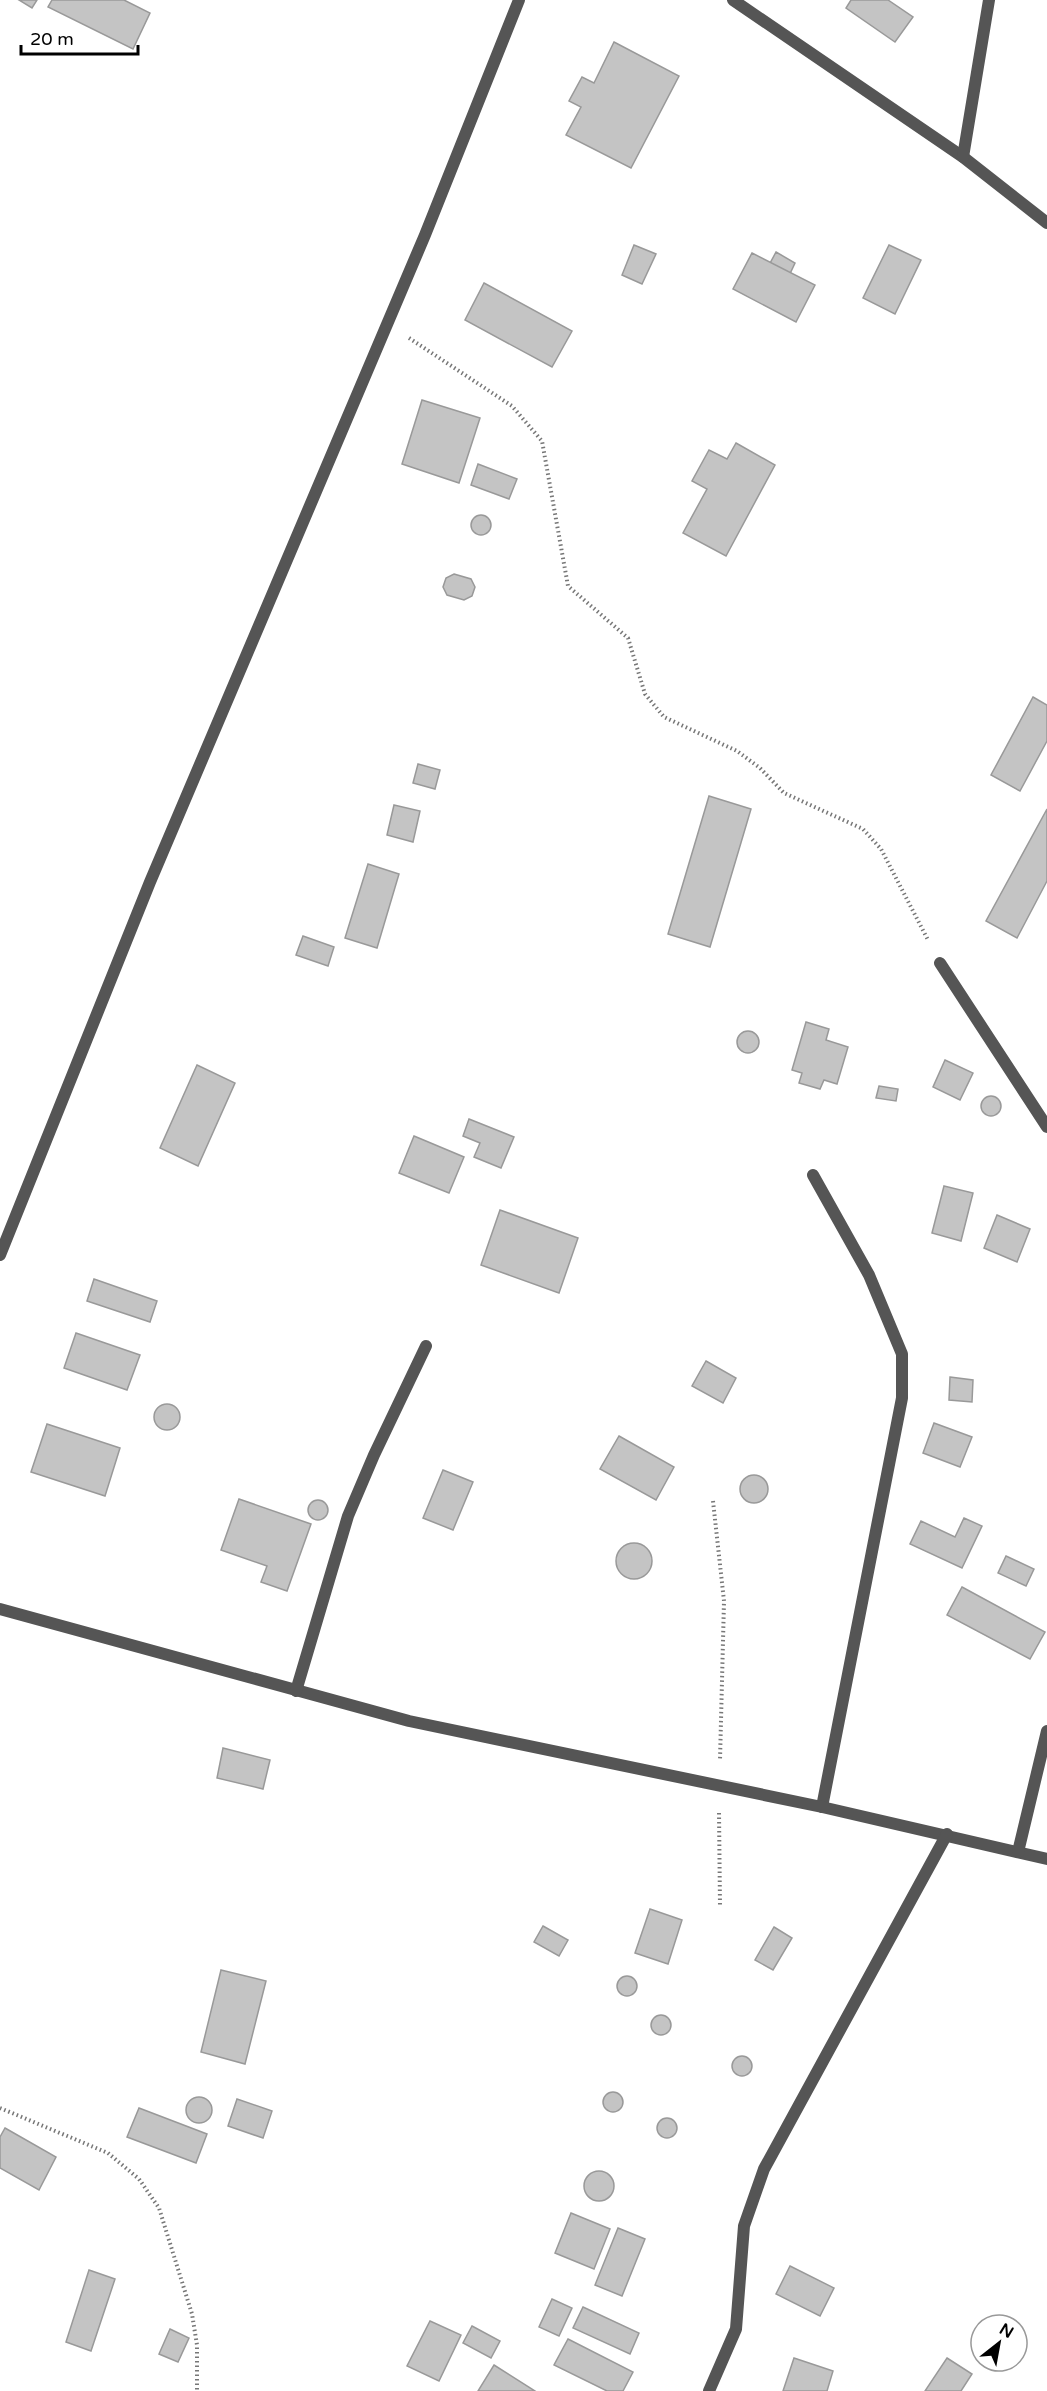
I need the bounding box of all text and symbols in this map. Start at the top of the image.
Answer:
scale bar [21,18,138,56]
text: 20 m [30,28,74,50]
north arrow [969,2313,1029,2373]
text: N [996,2319,1017,2343]

